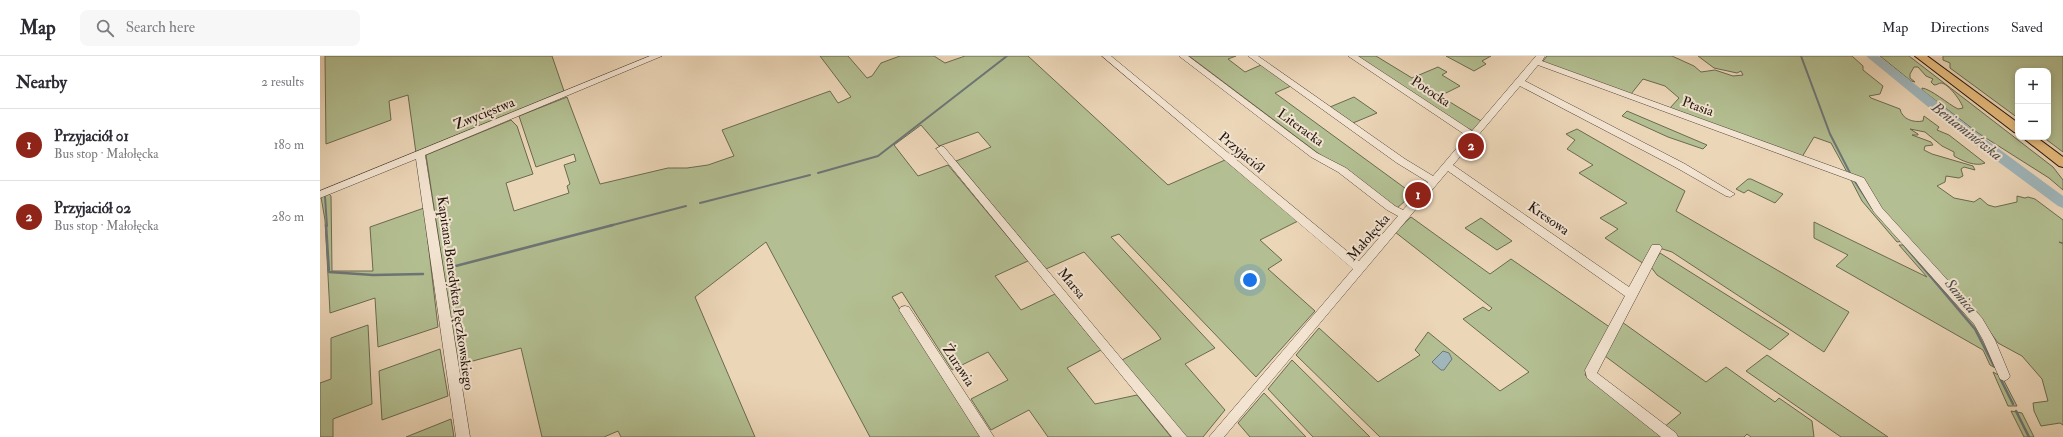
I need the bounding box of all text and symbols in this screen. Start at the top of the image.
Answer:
search box [80,10,360,46]
text: Map [20,16,56,40]
icon: search [94,17,116,39]
text: Search here [126,18,195,37]
text: Map [1882,19,1908,36]
text: Directions [1930,19,1989,36]
text: Saved [2011,19,2043,36]
map controls [2015,68,2051,140]
button: + [2015,68,2051,104]
text: Nearby [16,72,67,93]
street label: Potocka [1408,72,1454,111]
text: 2 results [261,74,304,90]
street label: Ptasia [1680,93,1716,120]
street label: Zwycięstwa [451,94,518,134]
water label: Beniaminówka [1927,97,2006,165]
button: − [2015,104,2051,140]
street label: Literacka [1274,105,1327,150]
text: Przyjaciół 01 [54,127,129,146]
street label: Przyjaciół [1215,128,1268,178]
pin: 2 [1458,131,1484,161]
text: 1 [27,137,31,153]
text: 180 m [274,137,304,153]
text: Bus stop · Małołęcka [54,146,159,162]
pin: 1 [1405,180,1431,210]
street label: Kapitana Benedykta Pęczkowskiego [432,195,478,392]
street label: Kresowa [1525,198,1573,239]
text: Przyjaciół 02 [54,199,131,218]
text: 2 [26,209,32,225]
text: 280 m [272,209,304,225]
street label: Małołęcka [1343,210,1394,264]
text: Bus stop · Małołęcka [54,218,159,234]
street label: Marsa [1054,264,1090,302]
your location [1240,270,1260,290]
water label: Samica [1940,274,1981,318]
street label: Żurawia [939,341,979,390]

